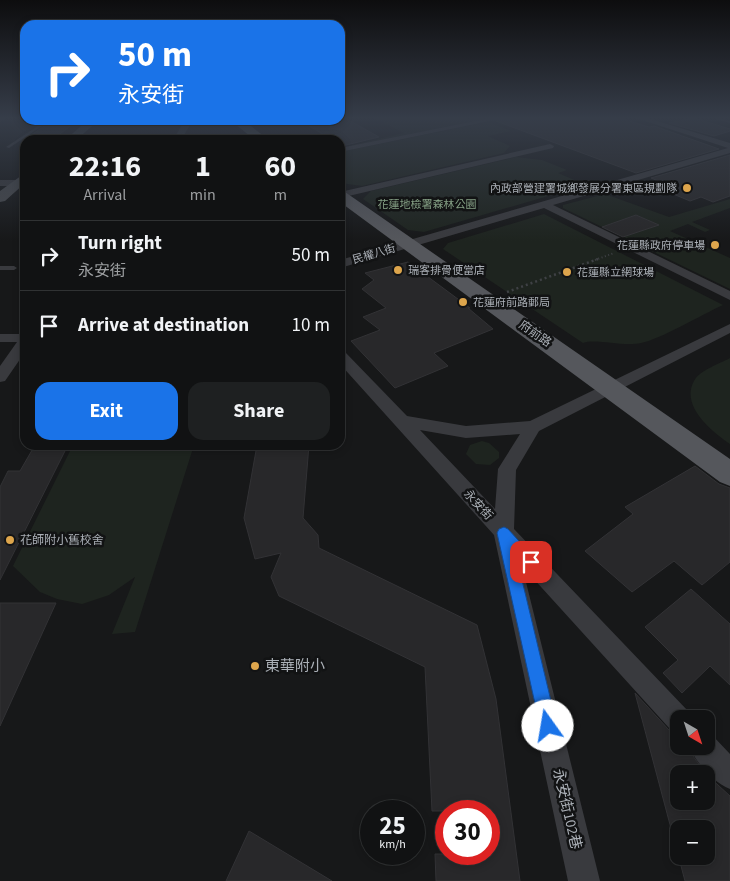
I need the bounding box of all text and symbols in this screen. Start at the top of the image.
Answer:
text: 50 m [118,30,192,80]
icon: right [35,40,100,105]
text: 永安街 [118,79,184,111]
text: 22:16 [69,145,141,188]
text: 1 [195,145,211,188]
text: 60 [265,145,296,188]
place label: 內政部營建署城鄉發展分署東區規劃隊 [490,181,677,196]
marker: 內政部營建署城鄉發展分署東區規劃隊 [681,182,693,194]
text: Arrival [83,184,126,206]
text: min [190,184,216,206]
text: m [274,184,287,206]
park label: 花蓮地檢署森林公園 [378,197,477,212]
text: Turn right [78,230,162,257]
place label: 花蓮縣政府停車場 [617,238,705,253]
marker: 花蓮縣政府停車場 [709,239,721,251]
street label: 民權八街 [351,241,397,267]
icon: right [35,242,63,270]
text: 50 m [292,242,330,269]
text: 永安街 [78,260,126,282]
place label: 瑞客排骨便當店 [408,263,485,278]
marker: 瑞客排骨便當店 [392,264,404,276]
place label: 花蓮縣立網球場 [577,265,654,280]
marker: 花蓮縣立網球場 [561,266,573,278]
place label: 花蓮府前路郵局 [473,295,550,310]
marker: 花蓮府前路郵局 [457,296,469,308]
icon: arrive [35,312,63,340]
text: Arrive at destination [78,312,249,339]
text: 10 m [292,312,330,339]
street label: 府前路 [515,317,555,351]
button: Exit [35,382,178,440]
button: Share [188,382,330,440]
street label: 永安街 [460,486,496,524]
place label: 花師附小舊校舍 [20,532,104,549]
marker: 花師附小舊校舍 [4,534,16,546]
pin [510,541,552,583]
icon: arrive [517,548,545,576]
place label: 東華附小 [265,656,325,677]
marker: 東華附小 [249,660,261,672]
position arrow [521,699,573,751]
north arrow [670,710,715,755]
map controls [670,710,715,865]
button: + [670,765,715,810]
street label: 永安街102巷 [548,767,586,851]
speed limit sign: 30 [435,800,500,865]
text: 25 [379,808,406,844]
button: − [670,820,715,865]
text: km/h [379,836,406,853]

